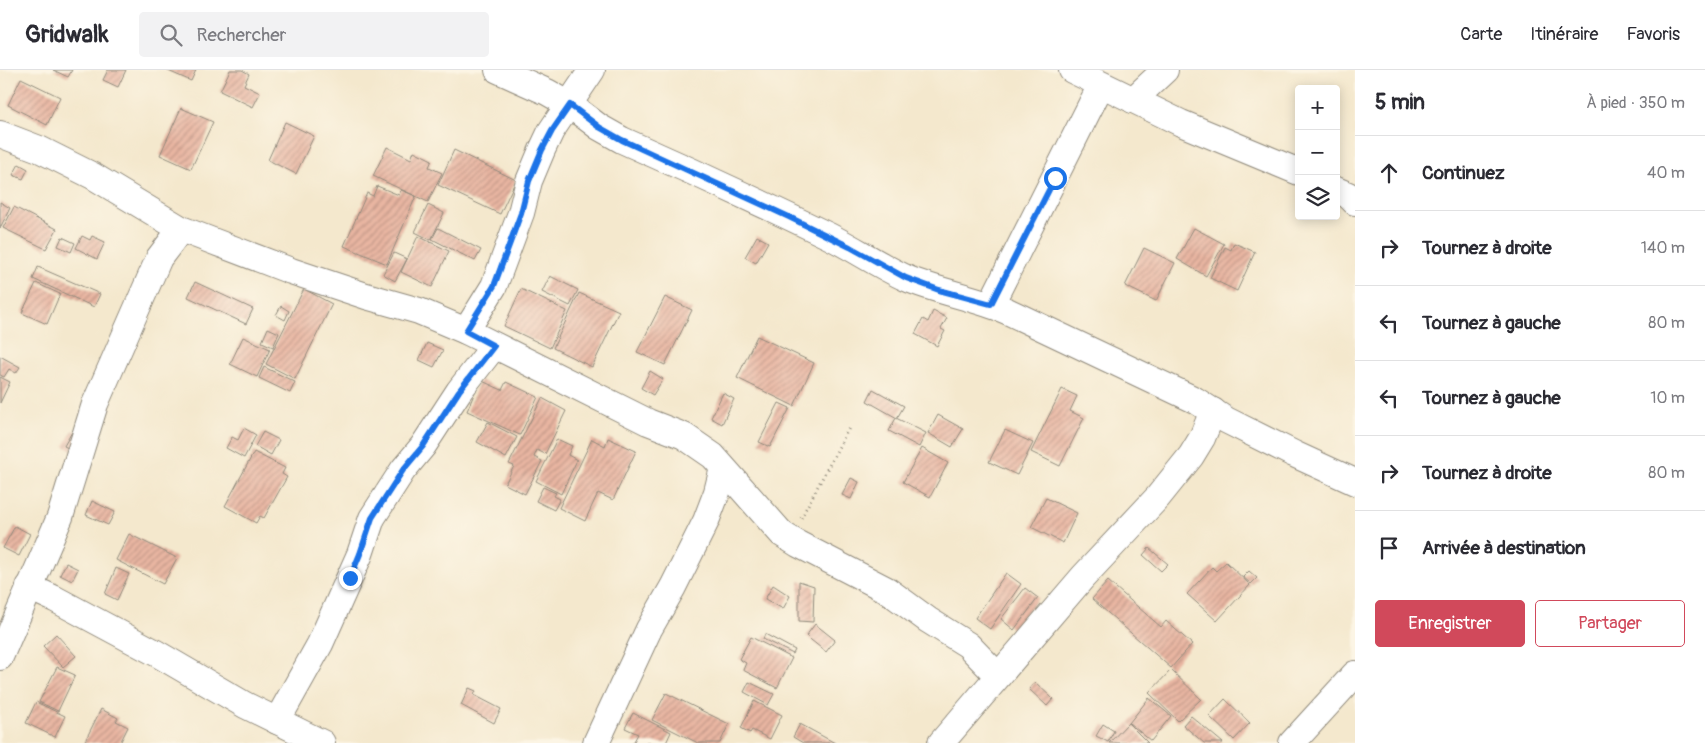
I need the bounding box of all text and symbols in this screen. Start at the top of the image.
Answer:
search box [139,12,489,57]
text: Gridwalk [25,20,109,49]
icon: search [157,21,185,49]
text: Rechercher [197,23,286,47]
text: Carte [1460,23,1502,46]
text: Itinéraire [1530,23,1598,46]
text: Favoris [1626,23,1680,46]
map controls [1295,85,1340,220]
button: + [1295,85,1340,130]
text: 5 min [1375,89,1425,116]
text: À pied · 350 m [1586,93,1685,113]
button: − [1295,130,1340,175]
icon: ahead [1375,159,1403,187]
text: Continuez [1422,161,1505,185]
text: 40 m [1647,163,1685,183]
route start [1044,167,1067,190]
button: layers [1295,175,1340,220]
icon: right [1375,234,1403,262]
text: Tournez à droite [1422,236,1552,260]
text: 140 m [1641,238,1685,258]
icon: left [1375,309,1403,337]
text: Tournez à gauche [1422,311,1561,335]
text: 80 m [1648,313,1685,333]
icon: left [1375,384,1403,412]
text: Tournez à gauche [1422,386,1561,410]
text: 10 m [1650,388,1685,408]
icon: right [1375,459,1403,487]
text: Tournez à droite [1422,461,1552,485]
text: 80 m [1648,463,1685,483]
icon: arrive [1375,534,1403,562]
text: Arrivée à destination [1422,536,1586,560]
route end [339,567,362,590]
button: Enregistrer [1375,600,1525,647]
button: Partager [1535,600,1685,647]

